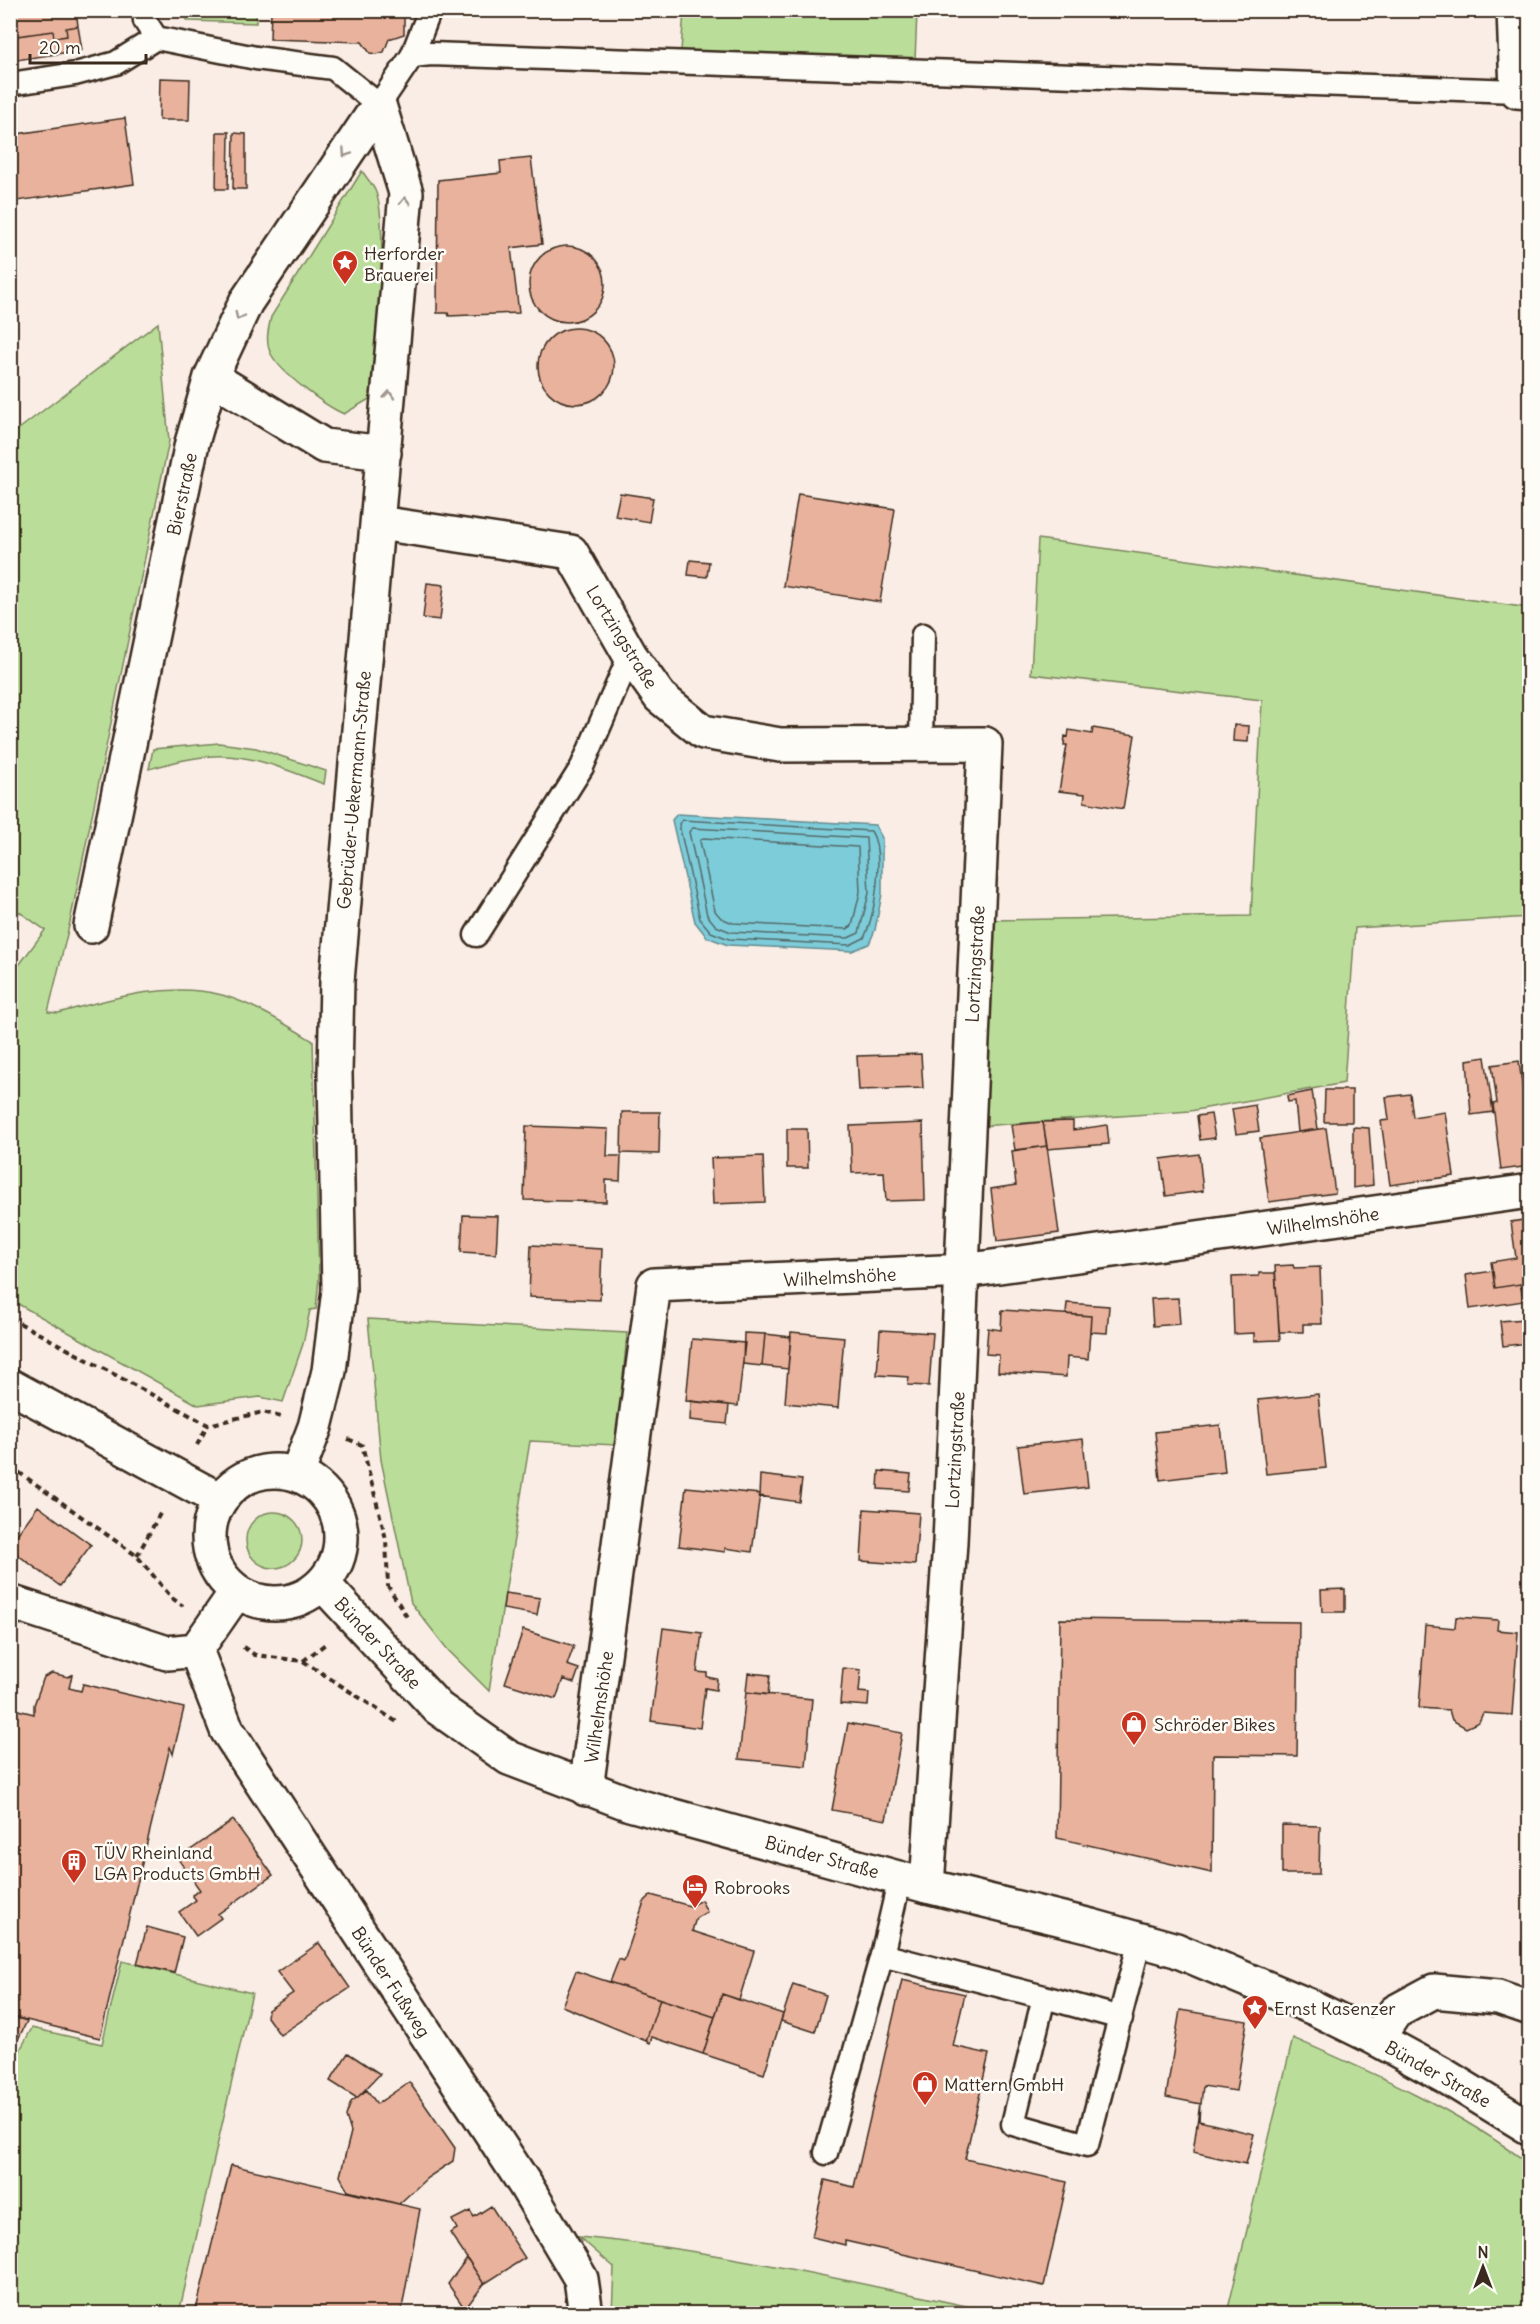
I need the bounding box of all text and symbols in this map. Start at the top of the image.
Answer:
scale bar [30,27,146,65]
text: 20 m [39,36,81,59]
one-way arrow [342,147,353,158]
one-way arrow [399,196,412,205]
place label: Herforder Brauerei [364,242,445,286]
place icon: Herforder Brauerei [330,248,360,286]
one-way arrow [235,310,247,321]
one-way arrow [382,390,395,399]
street label: Bierstraße [162,451,202,537]
street label: Lortzingstraße [581,581,663,693]
street label: Gebrüder-Uekermann-Straße [332,670,376,910]
street label: Lortzingstraße [960,905,990,1023]
street label: Wilhelmshöhe [1265,1202,1381,1240]
street label: Wilhelmshöhe [783,1263,897,1291]
street label: Lortzingstraße [940,1391,970,1509]
street label: Bünder Straße [330,1592,426,1694]
street label: Wilhelmshöhe [580,1649,618,1765]
shop icon: Schröder Bikes [1119,1709,1149,1747]
place label: Schröder Bikes [1154,1713,1275,1736]
street label: Bünder Straße [762,1831,882,1883]
place label: TÜV Rheinland LGA Products GmbH [94,1841,260,1885]
building icon: TÜV Rheinland LGA Products GmbH [59,1847,89,1885]
hotel icon: Robrooks [680,1872,710,1910]
place label: Robrooks [714,1876,790,1899]
street label: Bünder Fußweg [347,1922,435,2042]
place icon: Ernst Kasenzer [1240,1993,1270,2031]
place label: Ernst Kasenzer [1274,1997,1396,2020]
street label: Bünder Straße [1381,2036,1495,2112]
shop icon: Mattern GmbH [910,2069,940,2107]
place label: Mattern GmbH [944,2073,1064,2096]
north arrow [1453,2237,1513,2297]
text: N [1477,2242,1489,2262]

